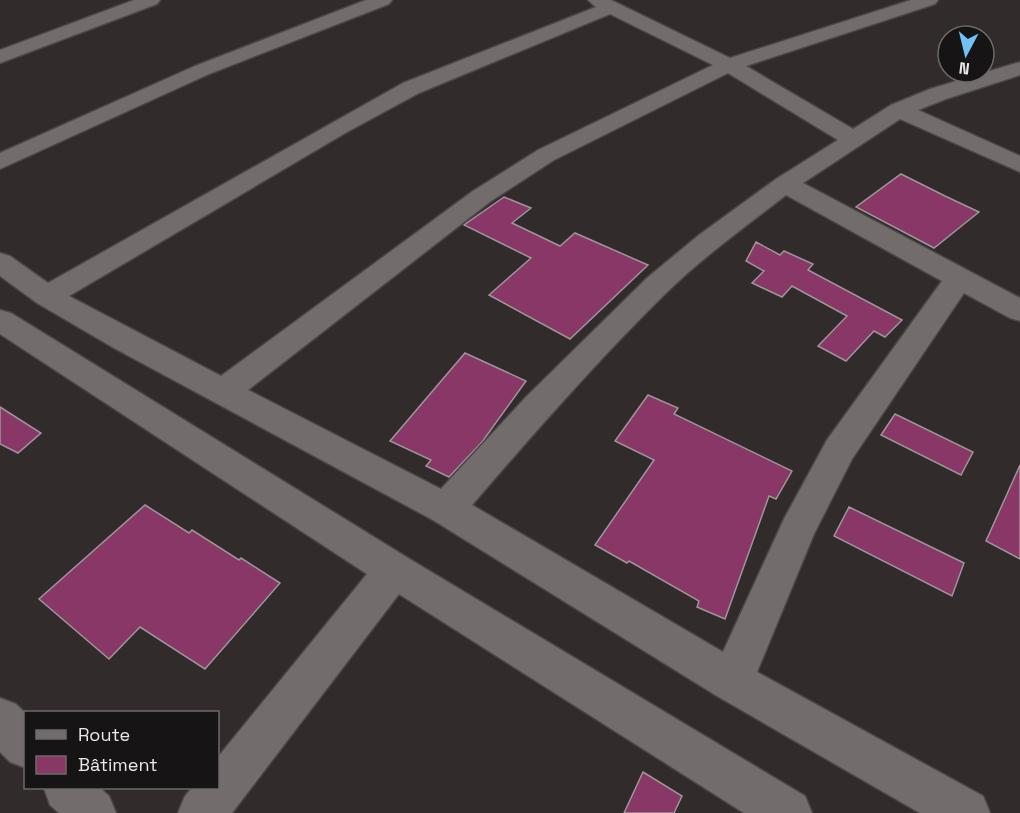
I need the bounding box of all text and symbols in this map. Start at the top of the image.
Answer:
north arrow [936,24,996,84]
text: N [958,57,971,79]
legend [24,711,219,789]
text: Route [78,723,130,746]
text: Bâtiment [78,753,158,776]

